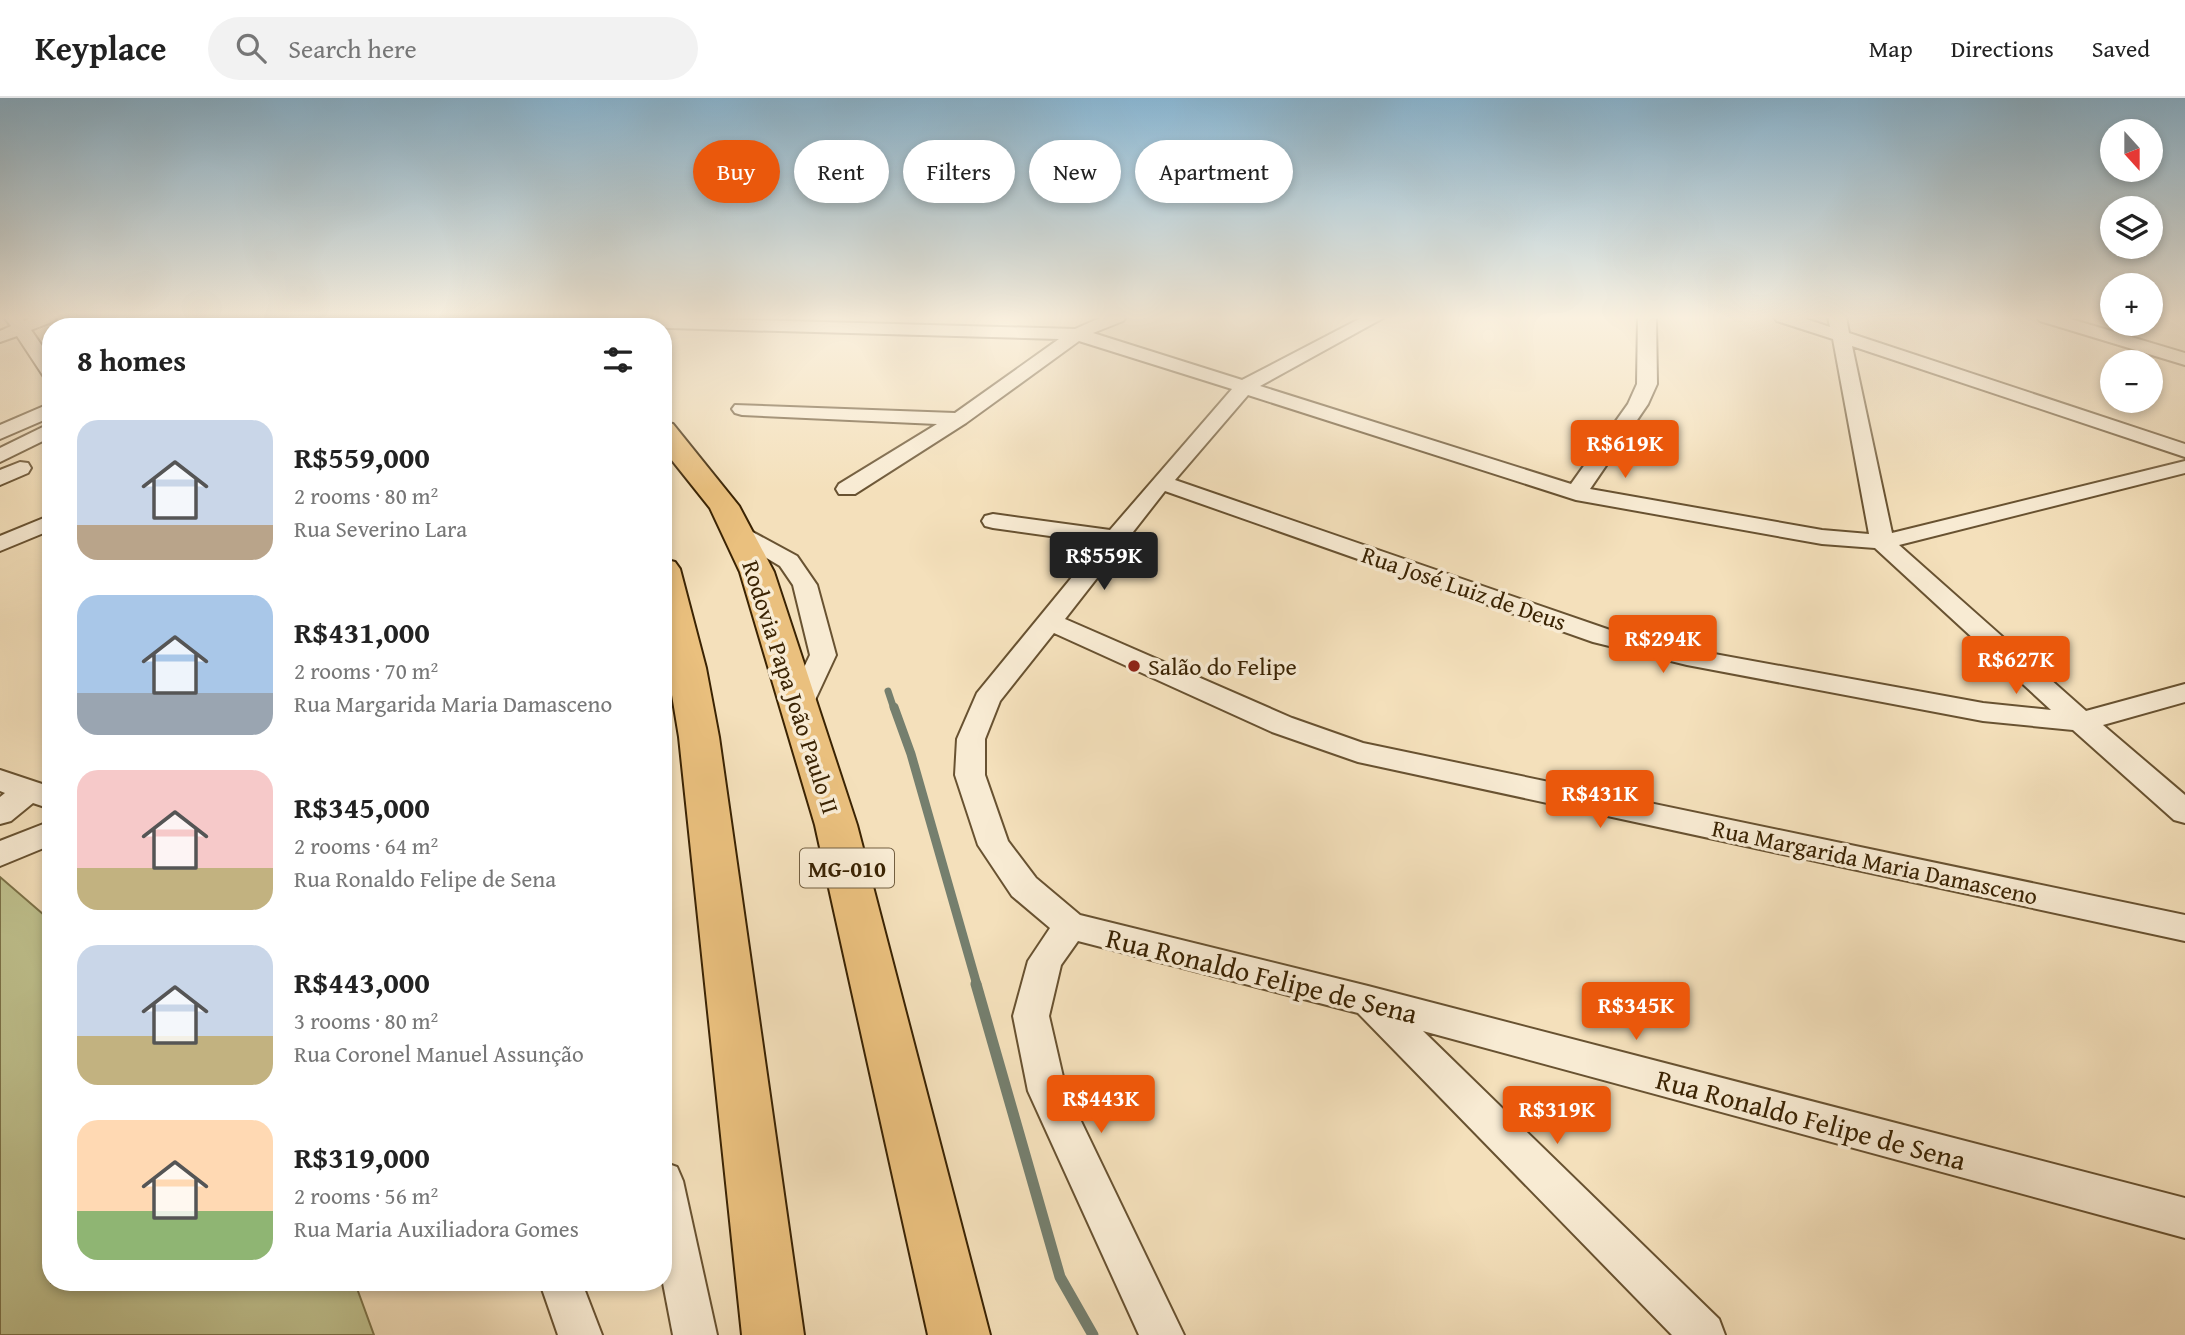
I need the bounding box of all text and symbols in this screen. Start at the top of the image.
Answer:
search box [208,17,698,80]
text: Keyplace [35,24,166,72]
icon: search [232,29,270,67]
text: Search here [288,29,417,68]
text: Map [1869,31,1913,66]
text: Directions [1951,31,2054,66]
text: Saved [2092,31,2150,66]
north arrow [2100,119,2163,182]
map controls [2100,119,2163,413]
chip: Buy [693,140,780,203]
chip: Rent [794,140,889,203]
chip: Filters [903,140,1015,203]
chip: New [1029,140,1121,203]
chip: Apartment [1135,140,1293,203]
button: layers [2100,196,2163,259]
button: + [2100,273,2163,336]
text: 8 homes [77,338,186,382]
icon: filters [599,341,637,379]
button: − [2100,350,2163,413]
pin: R$619K [1568,420,1682,480]
text: R$619K [1587,426,1663,459]
text: R$559,000 [294,435,430,479]
icon: home [133,448,217,532]
text: 2 rooms · 80 m² [294,479,438,512]
text: Rua Severino Lara [294,512,467,545]
pin: R$559K [1047,532,1161,592]
street label: Rua José Luiz de Deus [1357,537,1571,639]
text: R$559K [1066,538,1142,571]
street label: Rodovia Papa João Paulo II [733,556,849,818]
text: R$431,000 [294,610,430,654]
pin: R$294K [1606,616,1720,675]
text: R$294K [1625,621,1701,654]
icon: home [133,623,217,707]
pin: R$627K [1959,636,2073,696]
text: R$627K [1978,642,2054,675]
place label: Salão do Felipe [1148,649,1297,684]
text: 2 rooms · 70 m² [294,654,438,687]
marker: Salão do Felipe [1126,658,1142,674]
text: Rua Margarida Maria Damasceno [294,687,612,720]
pin: R$431K [1543,770,1657,830]
text: R$431K [1562,776,1638,809]
text: R$345,000 [294,785,430,829]
icon: home [133,798,217,882]
street label: Rua Margarida Maria Damasceno [1709,810,2041,914]
text: 2 rooms · 64 m² [294,829,438,862]
road number: MG-010 [800,848,894,888]
text: Rua Ronaldo Felipe de Sena [294,862,556,895]
street label: Rua Ronaldo Felipe de Sena [1102,917,1423,1034]
text: R$443,000 [294,960,430,1004]
icon: home [133,973,217,1057]
pin: R$345K [1579,982,1693,1042]
text: R$345K [1598,988,1674,1021]
text: 3 rooms · 80 m² [294,1004,438,1037]
text: Rua Coronel Manuel Assunção [294,1037,584,1070]
street label: Rua Ronaldo Felipe de Sena [1652,1058,1971,1180]
pin: R$443K [1044,1076,1158,1135]
text: R$443K [1063,1081,1139,1114]
pin: R$319K [1500,1086,1614,1146]
text: R$319K [1519,1092,1595,1125]
text: R$319,000 [294,1135,430,1179]
icon: home [133,1148,217,1232]
text: 2 rooms · 56 m² [294,1179,438,1212]
text: Rua Maria Auxiliadora Gomes [294,1212,579,1245]

